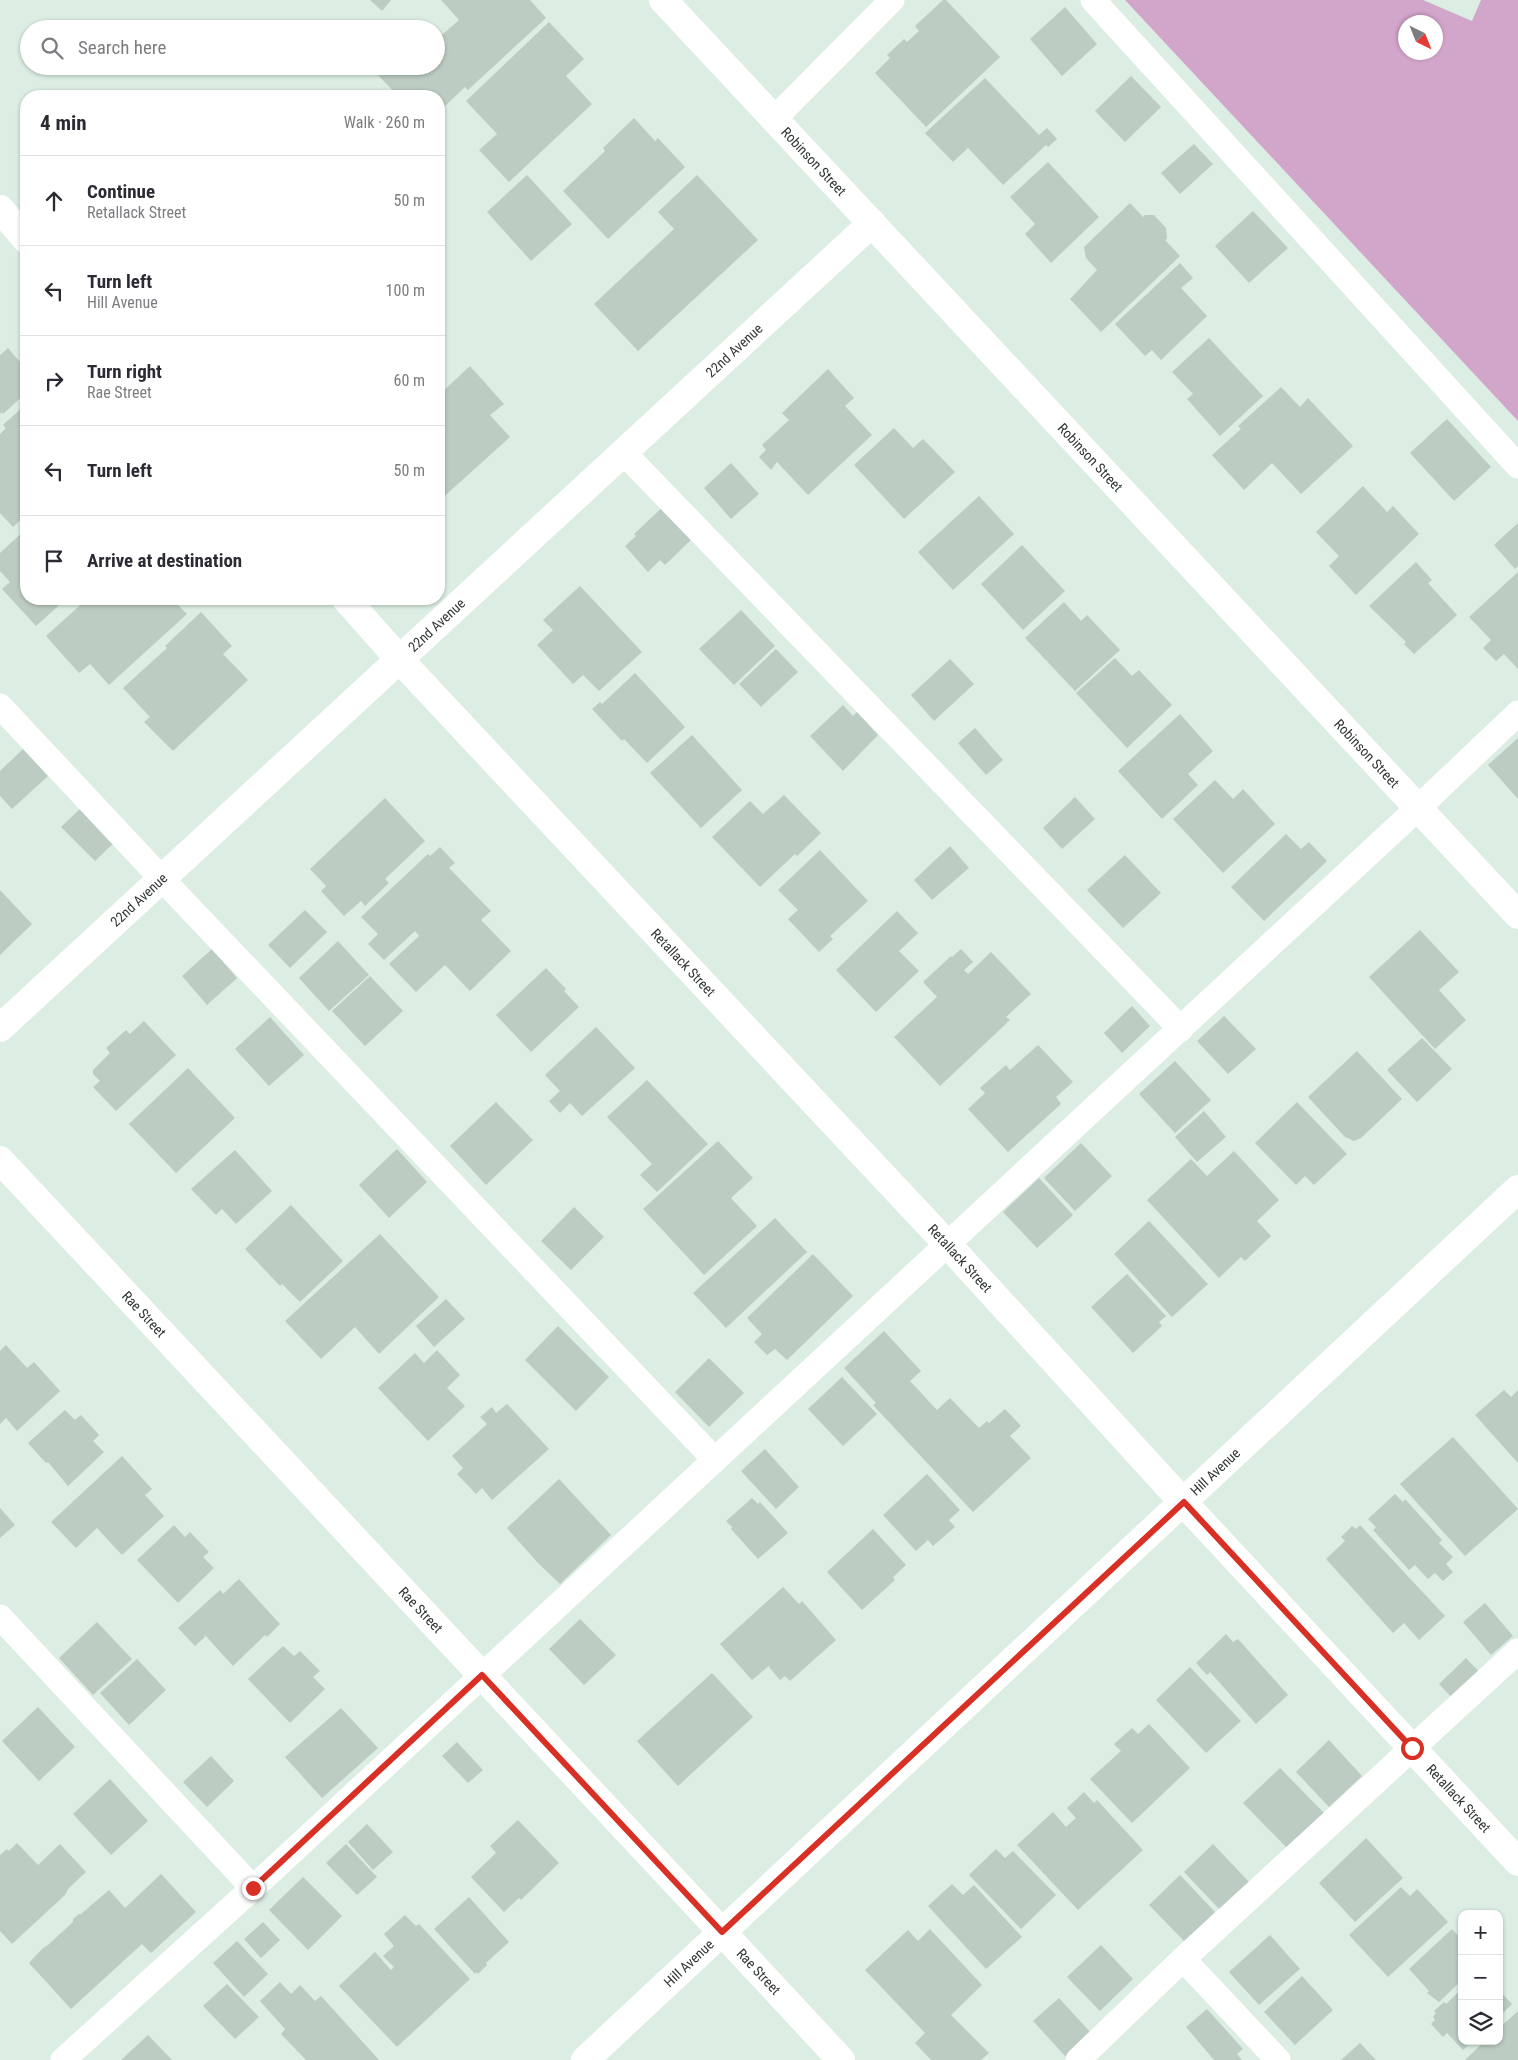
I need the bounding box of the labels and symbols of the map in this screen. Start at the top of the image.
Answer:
north arrow [1398,15,1443,60]
street label: Robinson Street [778,124,850,199]
street label: 22nd Avenue [702,320,766,380]
street label: Robinson Street [1055,420,1126,495]
street label: 22nd Avenue [405,595,468,655]
street label: Robinson Street [1331,716,1403,791]
street label: 22nd Avenue [107,870,171,930]
street label: Retallack Street [648,925,719,1000]
street label: Retallack Street [925,1221,995,1296]
street label: Rae Street [119,1288,169,1340]
street label: Hill Avenue [1187,1445,1244,1499]
street label: Rae Street [396,1584,446,1636]
route start [1401,1737,1424,1760]
street label: Retallack Street [1423,1761,1494,1836]
route end [242,1877,265,1900]
street label: Hill Avenue [661,1936,717,1990]
street label: Rae Street [734,1945,784,1998]

